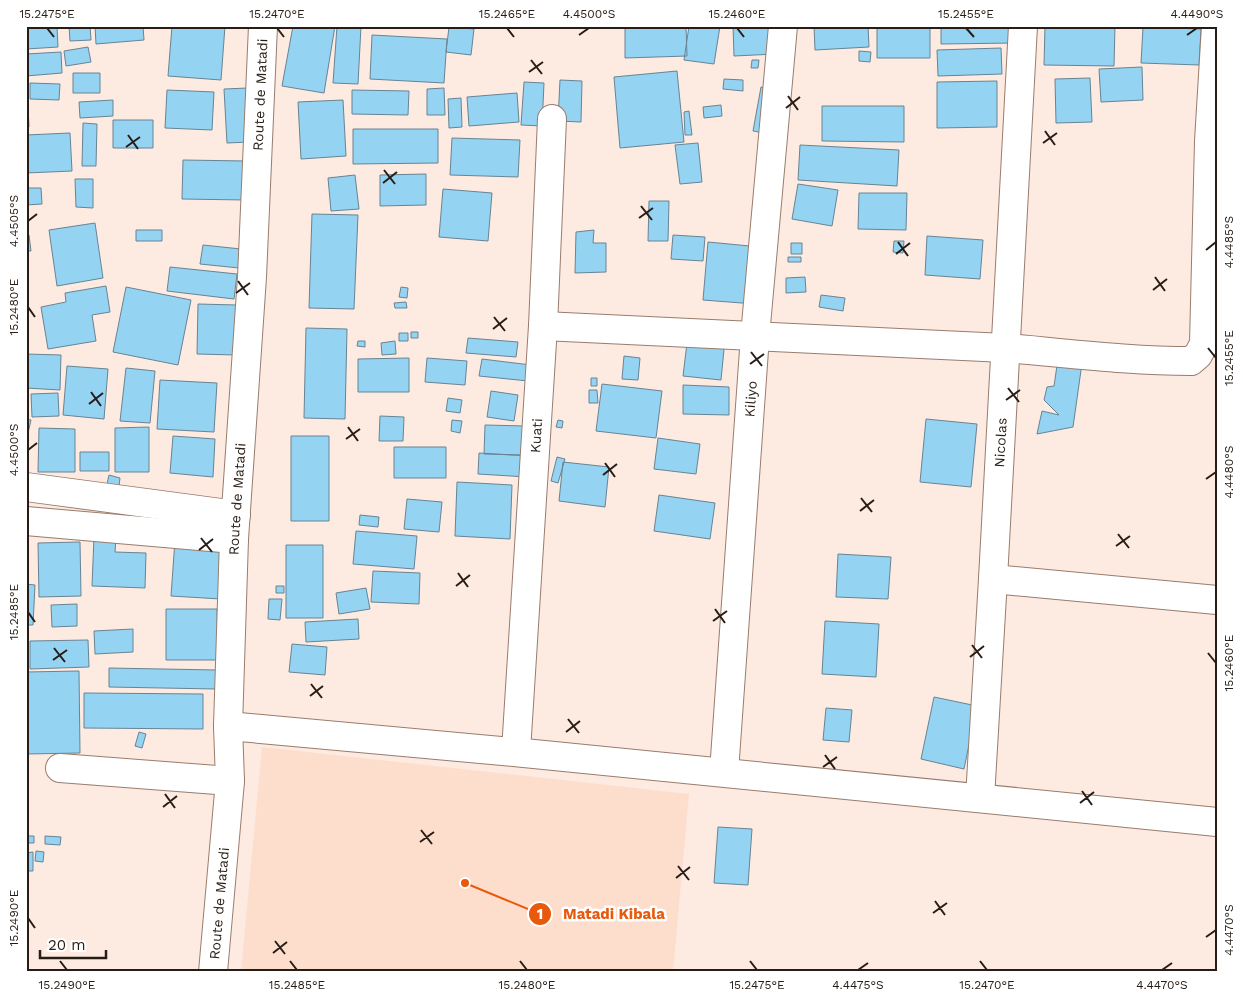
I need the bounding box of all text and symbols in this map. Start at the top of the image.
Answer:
text: 15.2475°E [19,7,75,21]
text: 15.2470°E [249,7,305,21]
text: 15.2465°E [479,7,535,21]
text: 4.4500°S [563,7,615,21]
text: 15.2460°E [709,7,766,21]
text: 15.2455°E [938,7,994,21]
text: 4.4490°S [1170,7,1224,21]
street label: Route de Matadi [250,38,270,151]
text: 4.4505°S [7,195,21,247]
text: 4.4485°S [1222,216,1236,268]
text: 15.2480°E [7,278,21,335]
text: 15.2455°E [1222,330,1236,386]
street label: Kiliyo [741,380,760,418]
street label: Nicolas [991,417,1010,468]
street label: Kuati [527,418,545,453]
text: 4.4500°S [7,424,21,476]
street label: Route de Matadi [225,442,249,555]
text: 4.4480°S [1222,445,1236,499]
text: 15.2485°E [7,583,21,640]
text: 15.2460°E [1222,634,1236,691]
street label: Route de Matadi [206,847,232,960]
text: 15.2490°E [7,889,21,946]
callout: Matadi Kibala [528,899,675,929]
text: 4.4470°S [1222,904,1236,956]
text: 1 [537,905,543,923]
text: Matadi Kibala [563,905,665,923]
scale bar [40,928,106,960]
text: 20 m [48,936,86,954]
text: 15.2490°E [39,978,96,992]
text: 15.2485°E [269,978,326,992]
text: 15.2480°E [499,978,556,992]
text: 15.2475°E [729,978,785,992]
text: 4.4475°S [832,978,884,992]
text: 15.2470°E [959,978,1015,992]
text: 4.4470°S [1136,978,1188,992]

